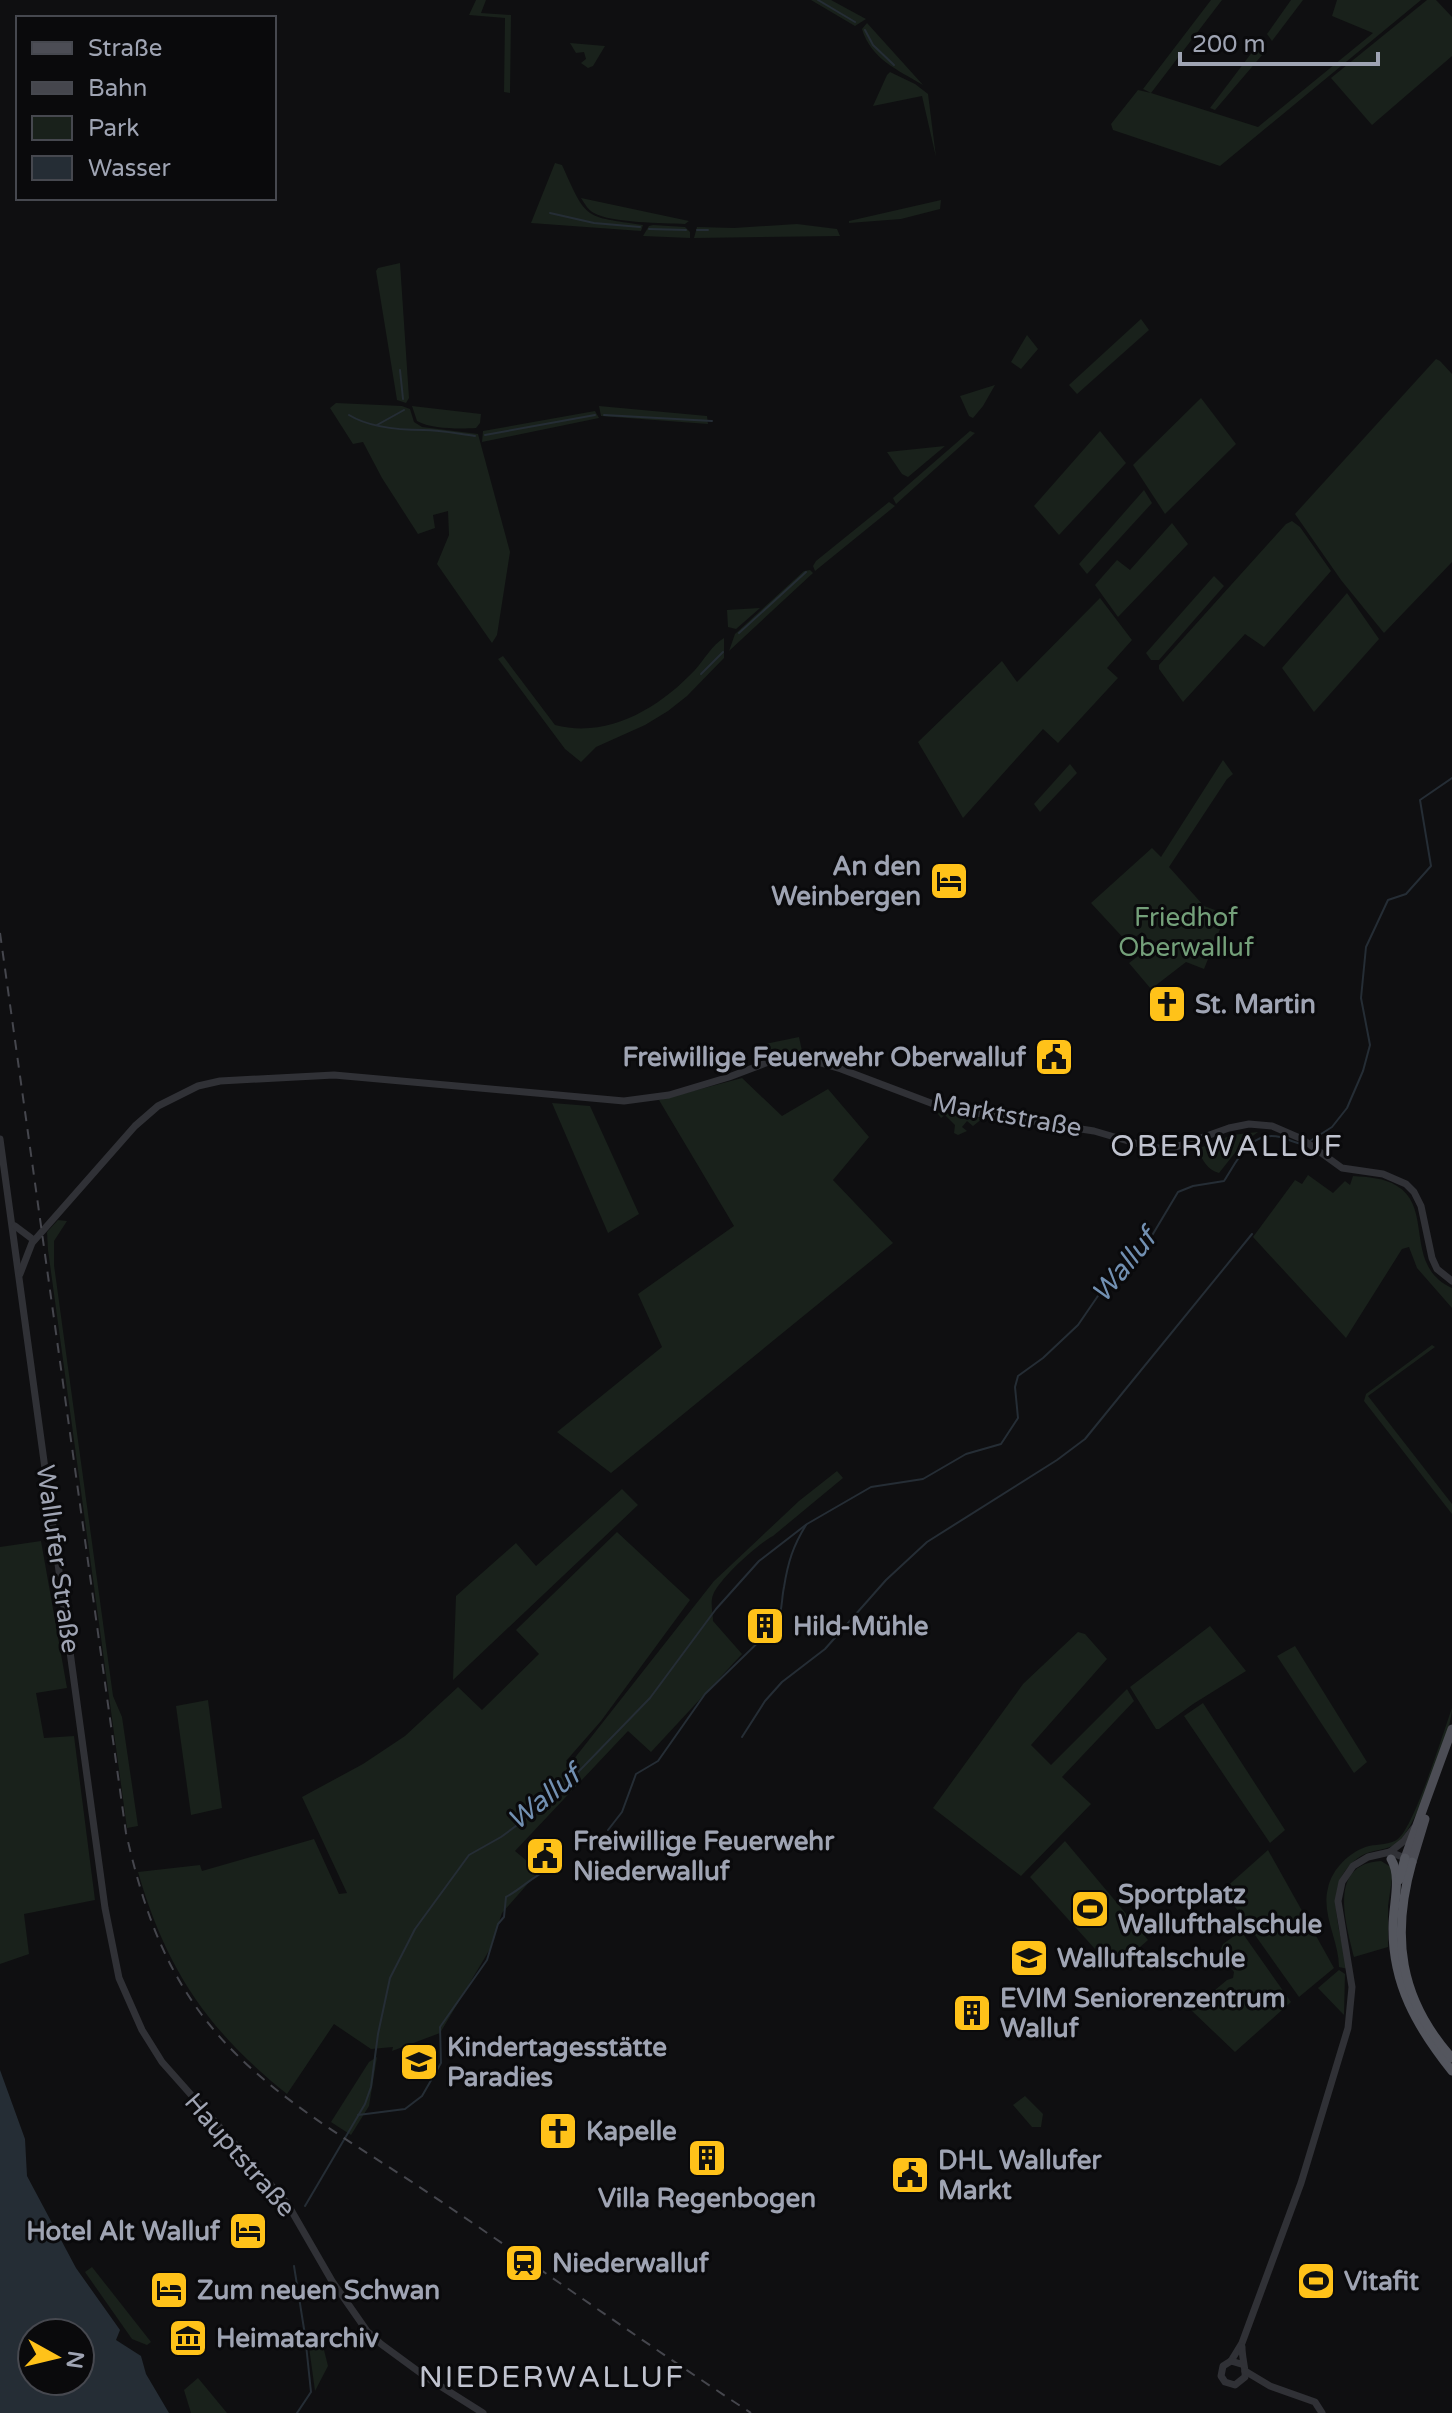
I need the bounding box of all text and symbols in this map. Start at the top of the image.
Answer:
legend [16,16,276,200]
scale bar [1180,16,1378,66]
text: 200 m [1192,30,1266,59]
text: Straße [88,34,162,63]
text: Bahn [88,74,147,103]
text: Park [88,114,139,143]
text: Wasser [88,154,171,183]
place label: An den Weinbergen [771,851,921,912]
hotel icon: An den Weinbergen [928,860,970,902]
park label: Friedhof Oberwalluf [1118,902,1254,963]
church icon: St. Martin [1146,983,1188,1025]
place label: St. Martin [1195,989,1316,1020]
public building icon: Freiwillige Feuerwehr Oberwalluf [1033,1036,1075,1078]
place label: Freiwillige Feuerwehr Oberwalluf [622,1042,1027,1073]
street label: Marktstraße [930,1087,1084,1143]
district label: OBERWALLUF [1110,1128,1344,1165]
water label: Walluf [1084,1218,1167,1310]
street label: Wallufer Straße [29,1463,87,1655]
building icon: Hild-Mühle [744,1605,786,1647]
place label: Hild-Mühle [793,1611,929,1642]
water label: Walluf [500,1755,592,1838]
place label: Freiwillige Feuerwehr Niederwalluf [573,1826,835,1887]
public building icon: Freiwillige Feuerwehr Niederwalluf [524,1835,566,1877]
place label: Sportplatz Wallufthalschule [1118,1879,1323,1940]
sports icon: Sportplatz Wallufthalschule [1069,1888,1111,1930]
school or university icon: Walluftalschule [1008,1937,1050,1979]
place label: Walluftalschule [1057,1943,1246,1974]
place label: EVIM Seniorenzentrum Walluf [1000,1983,1286,2044]
building icon: EVIM Seniorenzentrum Walluf [951,1992,993,2034]
place label: Kindertagesstätte Paradies [447,2032,667,2093]
school or university icon: Kindertagesstätte Paradies [398,2041,440,2083]
street label: Hauptstraße [178,2087,302,2223]
church icon: Kapelle [537,2110,579,2152]
place label: Kapelle [586,2116,677,2147]
building icon: Villa Regenbogen [686,2137,728,2179]
place label: DHL Wallufer Markt [938,2145,1102,2206]
public building icon: DHL Wallufer Markt [889,2154,931,2196]
place label: Villa Regenbogen [598,2183,816,2214]
hotel icon: Hotel Alt Walluf [227,2210,269,2252]
place label: Hotel Alt Walluf [26,2216,221,2247]
station icon: Niederwalluf [503,2242,545,2284]
place label: Niederwalluf [552,2248,710,2279]
sports icon: Vitafit [1295,2260,1337,2302]
place label: Vitafit [1344,2266,1419,2297]
hotel icon: Zum neuen Schwan [148,2269,190,2311]
place label: Zum neuen Schwan [197,2275,440,2306]
north arrow [16,2317,96,2397]
museum icon: Heimatarchiv [167,2317,209,2359]
place label: Heimatarchiv [216,2323,379,2354]
text: N [61,2349,89,2370]
district label: NIEDERWALLUF [419,2359,685,2396]

